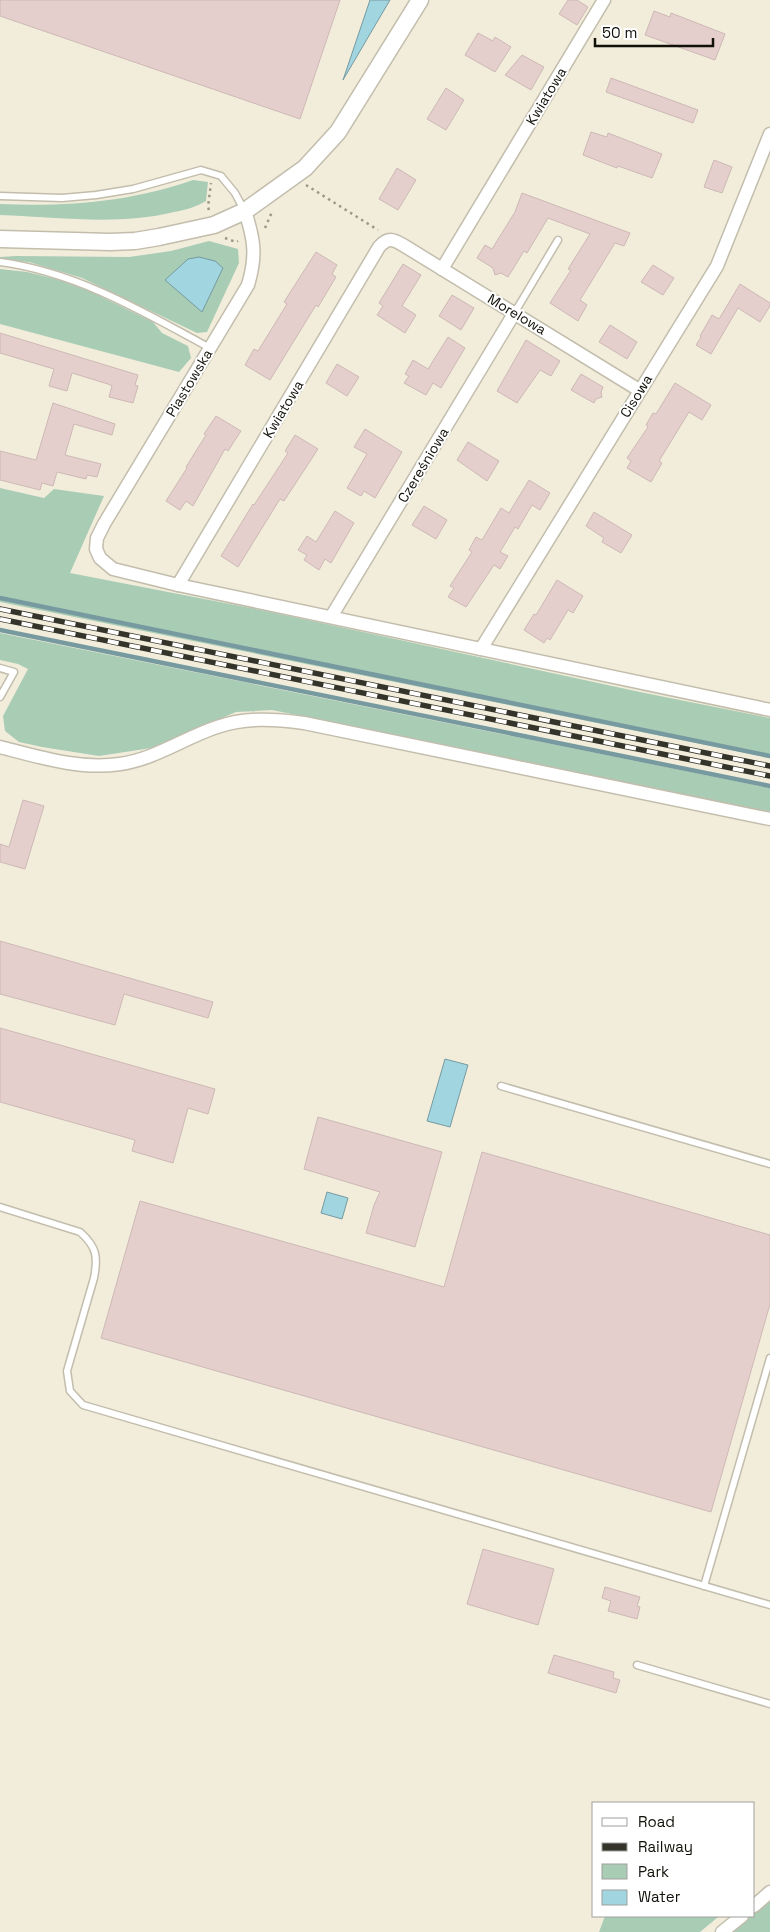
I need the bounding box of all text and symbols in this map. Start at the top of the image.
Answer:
scale bar [595,15,712,47]
text: 50 m [602,23,637,42]
street label: Kwiatowa [522,64,570,128]
street label: Morelowa [484,290,550,338]
street label: Piastowska [162,346,216,420]
street label: Cisowa [616,371,656,421]
street label: Kwiatowa [259,377,307,441]
street label: Czereśniowa [393,424,453,506]
legend [592,1802,755,1917]
text: Road [638,1812,675,1831]
text: Railway [638,1837,693,1856]
text: Park [638,1862,669,1881]
text: Water [638,1887,681,1906]

